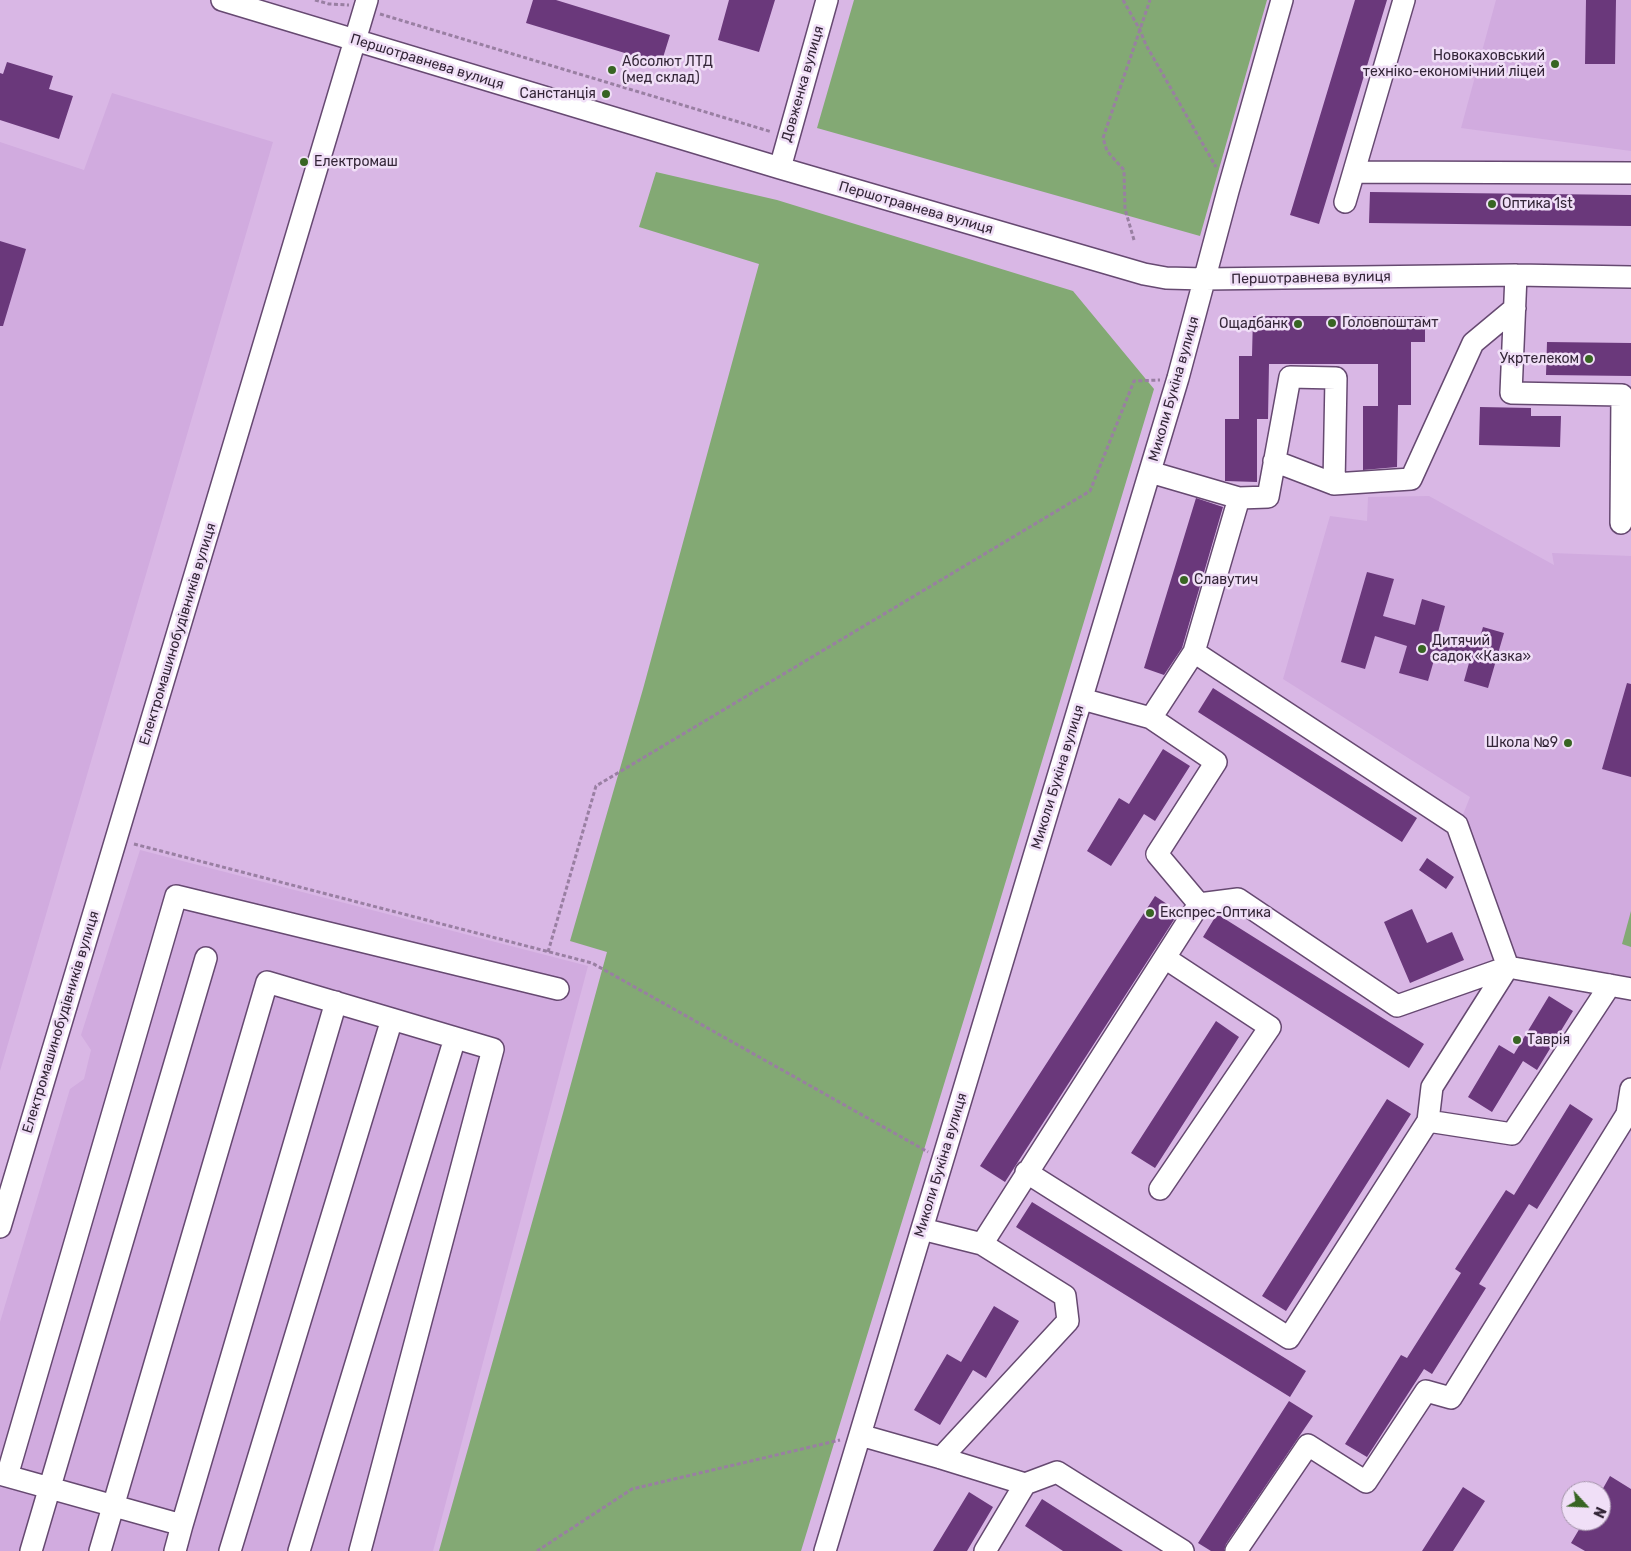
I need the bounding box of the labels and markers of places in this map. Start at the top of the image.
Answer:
place label: Новокаховський техніко-економічний ліцей [1363,48,1545,80]
place label: Абсолют ЛТД (мед склад) [622,54,713,86]
marker: Новокаховський техніко-економічний ліцей [1549,58,1561,70]
marker: Абсолют ЛТД (мед склад) [606,64,618,76]
place label: Санстанція [520,86,596,102]
marker: Санстанція [600,88,612,100]
place label: Електромаш [314,154,398,170]
marker: Електромаш [298,156,310,168]
place label: Оптика 1st [1502,196,1573,212]
marker: Оптика 1st [1486,198,1498,210]
place label: Головпоштамт [1342,315,1438,331]
place label: Ощадбанк [1219,316,1288,332]
marker: Головпоштамт [1326,317,1338,329]
marker: Ощадбанк [1292,318,1304,330]
place label: Укртелеком [1500,351,1579,367]
marker: Укртелеком [1583,353,1595,365]
place label: Славутич [1194,572,1258,588]
marker: Славутич [1178,574,1190,586]
place label: Дитячий садок «Казка» [1432,633,1531,666]
marker: Дитячий садок «Казка» [1416,643,1428,655]
place label: Школа №9 [1486,735,1558,751]
marker: Школа №9 [1562,737,1574,749]
place label: Експрес-Оптика [1160,905,1271,921]
marker: Експрес-Оптика [1144,907,1156,919]
place label: Таврія [1527,1032,1570,1048]
marker: Таврія [1511,1034,1523,1046]

